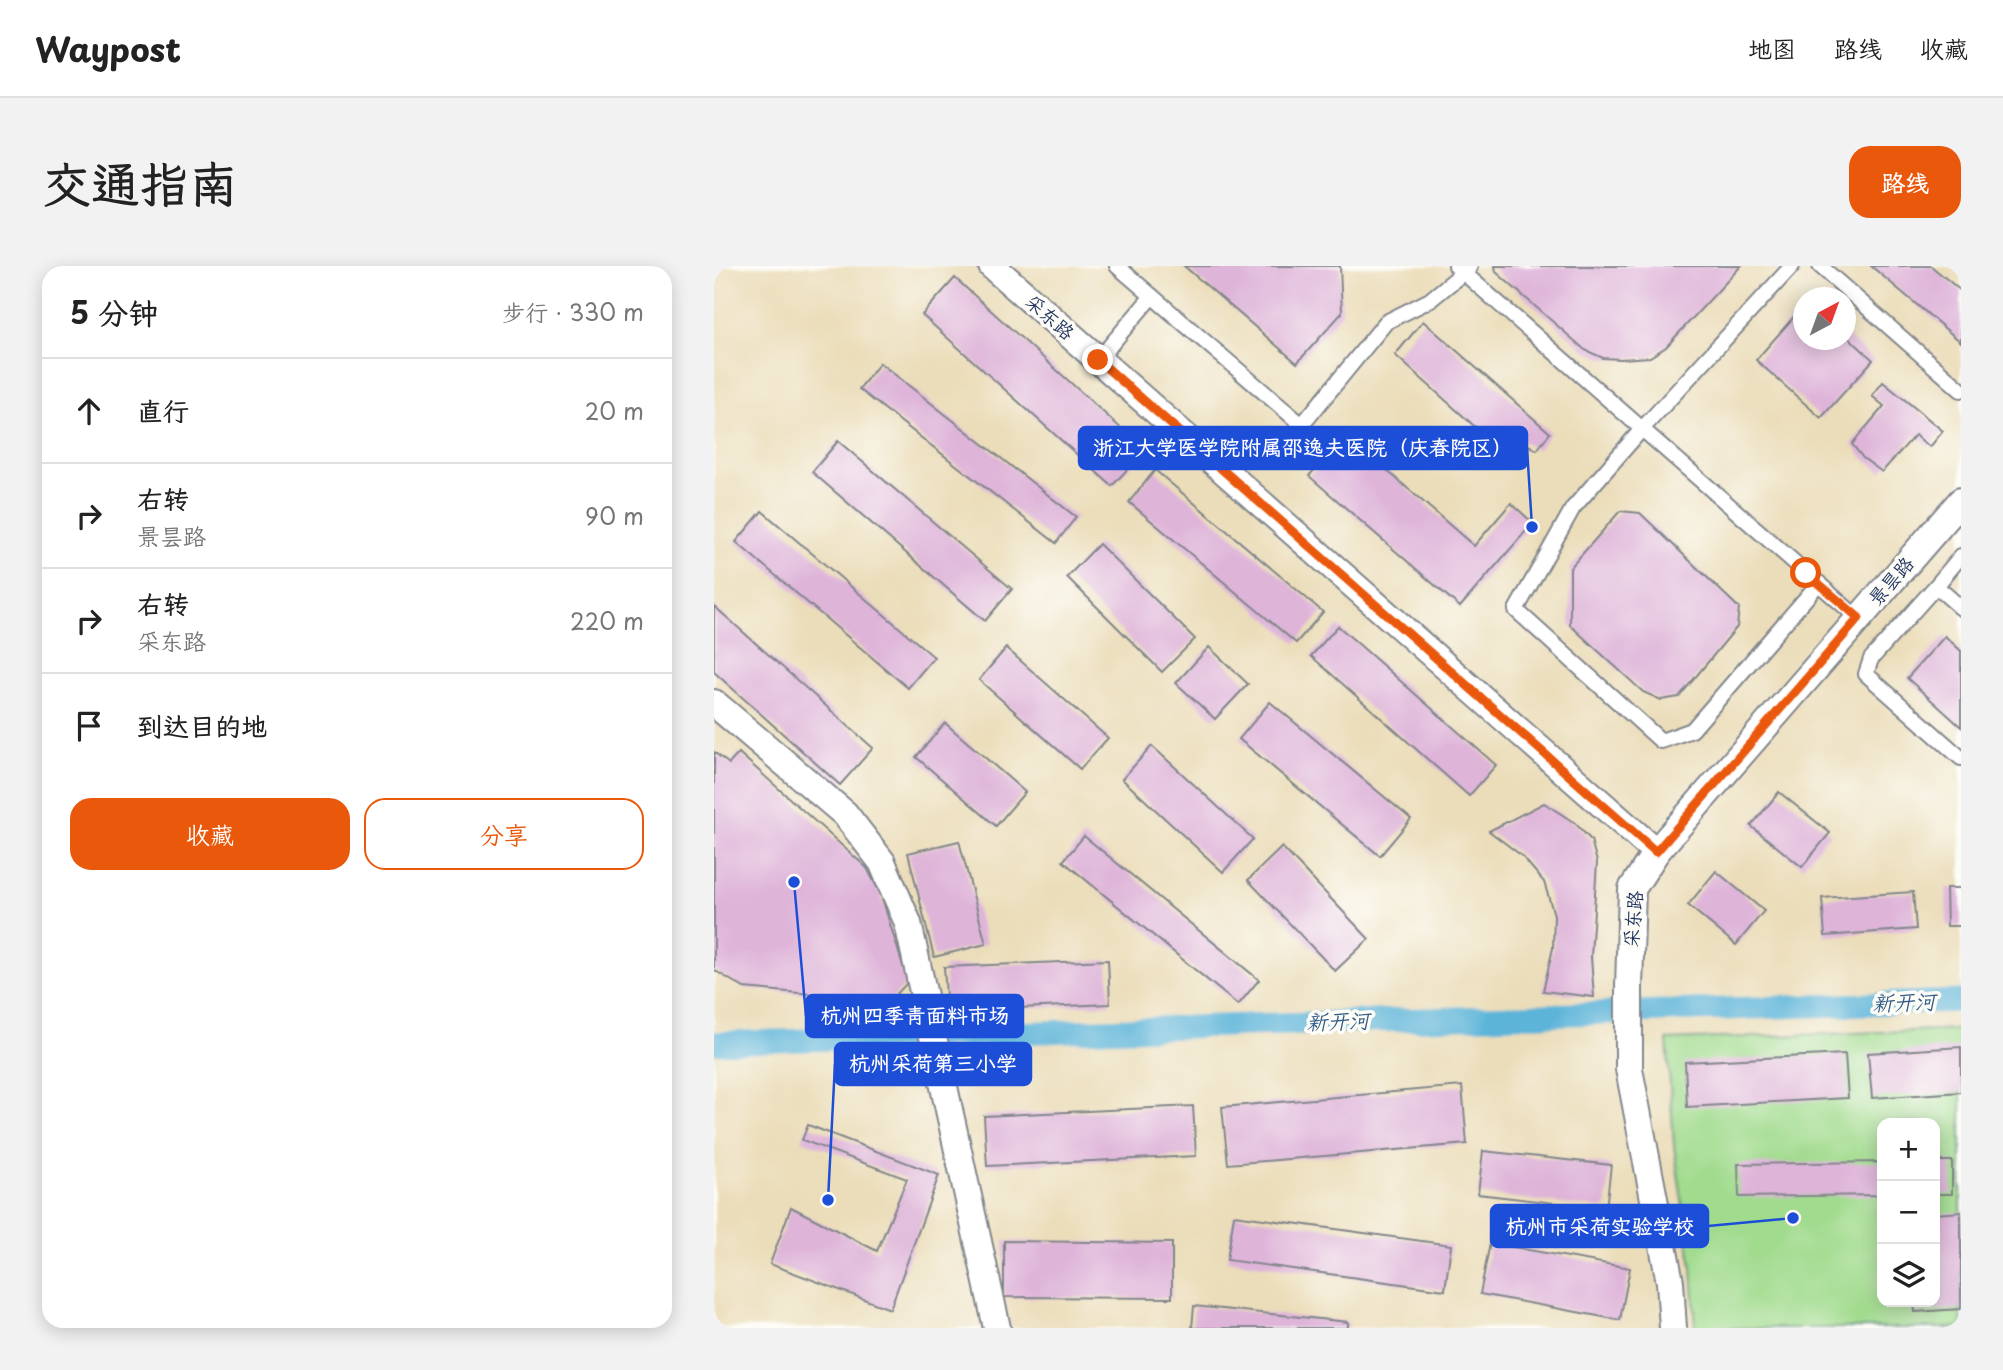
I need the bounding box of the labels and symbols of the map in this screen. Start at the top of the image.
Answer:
street label: 采东路 [1020,287,1081,346]
north arrow [1793,287,1856,350]
route end [1082,344,1113,375]
callout: 浙江大学医学院附属邵逸夫医院（庆春院区） [1079,427,1527,469]
text: 浙江大学医学院附属邵逸夫医院（庆春院区） [1093,430,1513,462]
street label: 景昙路 [1861,550,1920,611]
route start [1790,557,1821,588]
street label: 采东路 [1616,889,1648,949]
water label: 新开河 [1872,984,1939,1018]
callout: 杭州四季青面料市场 [806,995,1023,1037]
text: 杭州四季青面料市场 [821,998,1010,1030]
water label: 新开河 [1306,1003,1373,1037]
callout: 杭州采荷第三小学 [835,1043,1031,1085]
text: 杭州采荷第三小学 [849,1046,1017,1078]
callout: 杭州市采荷实验学校 [1491,1205,1708,1247]
text: 杭州市采荷实验学校 [1506,1209,1695,1241]

